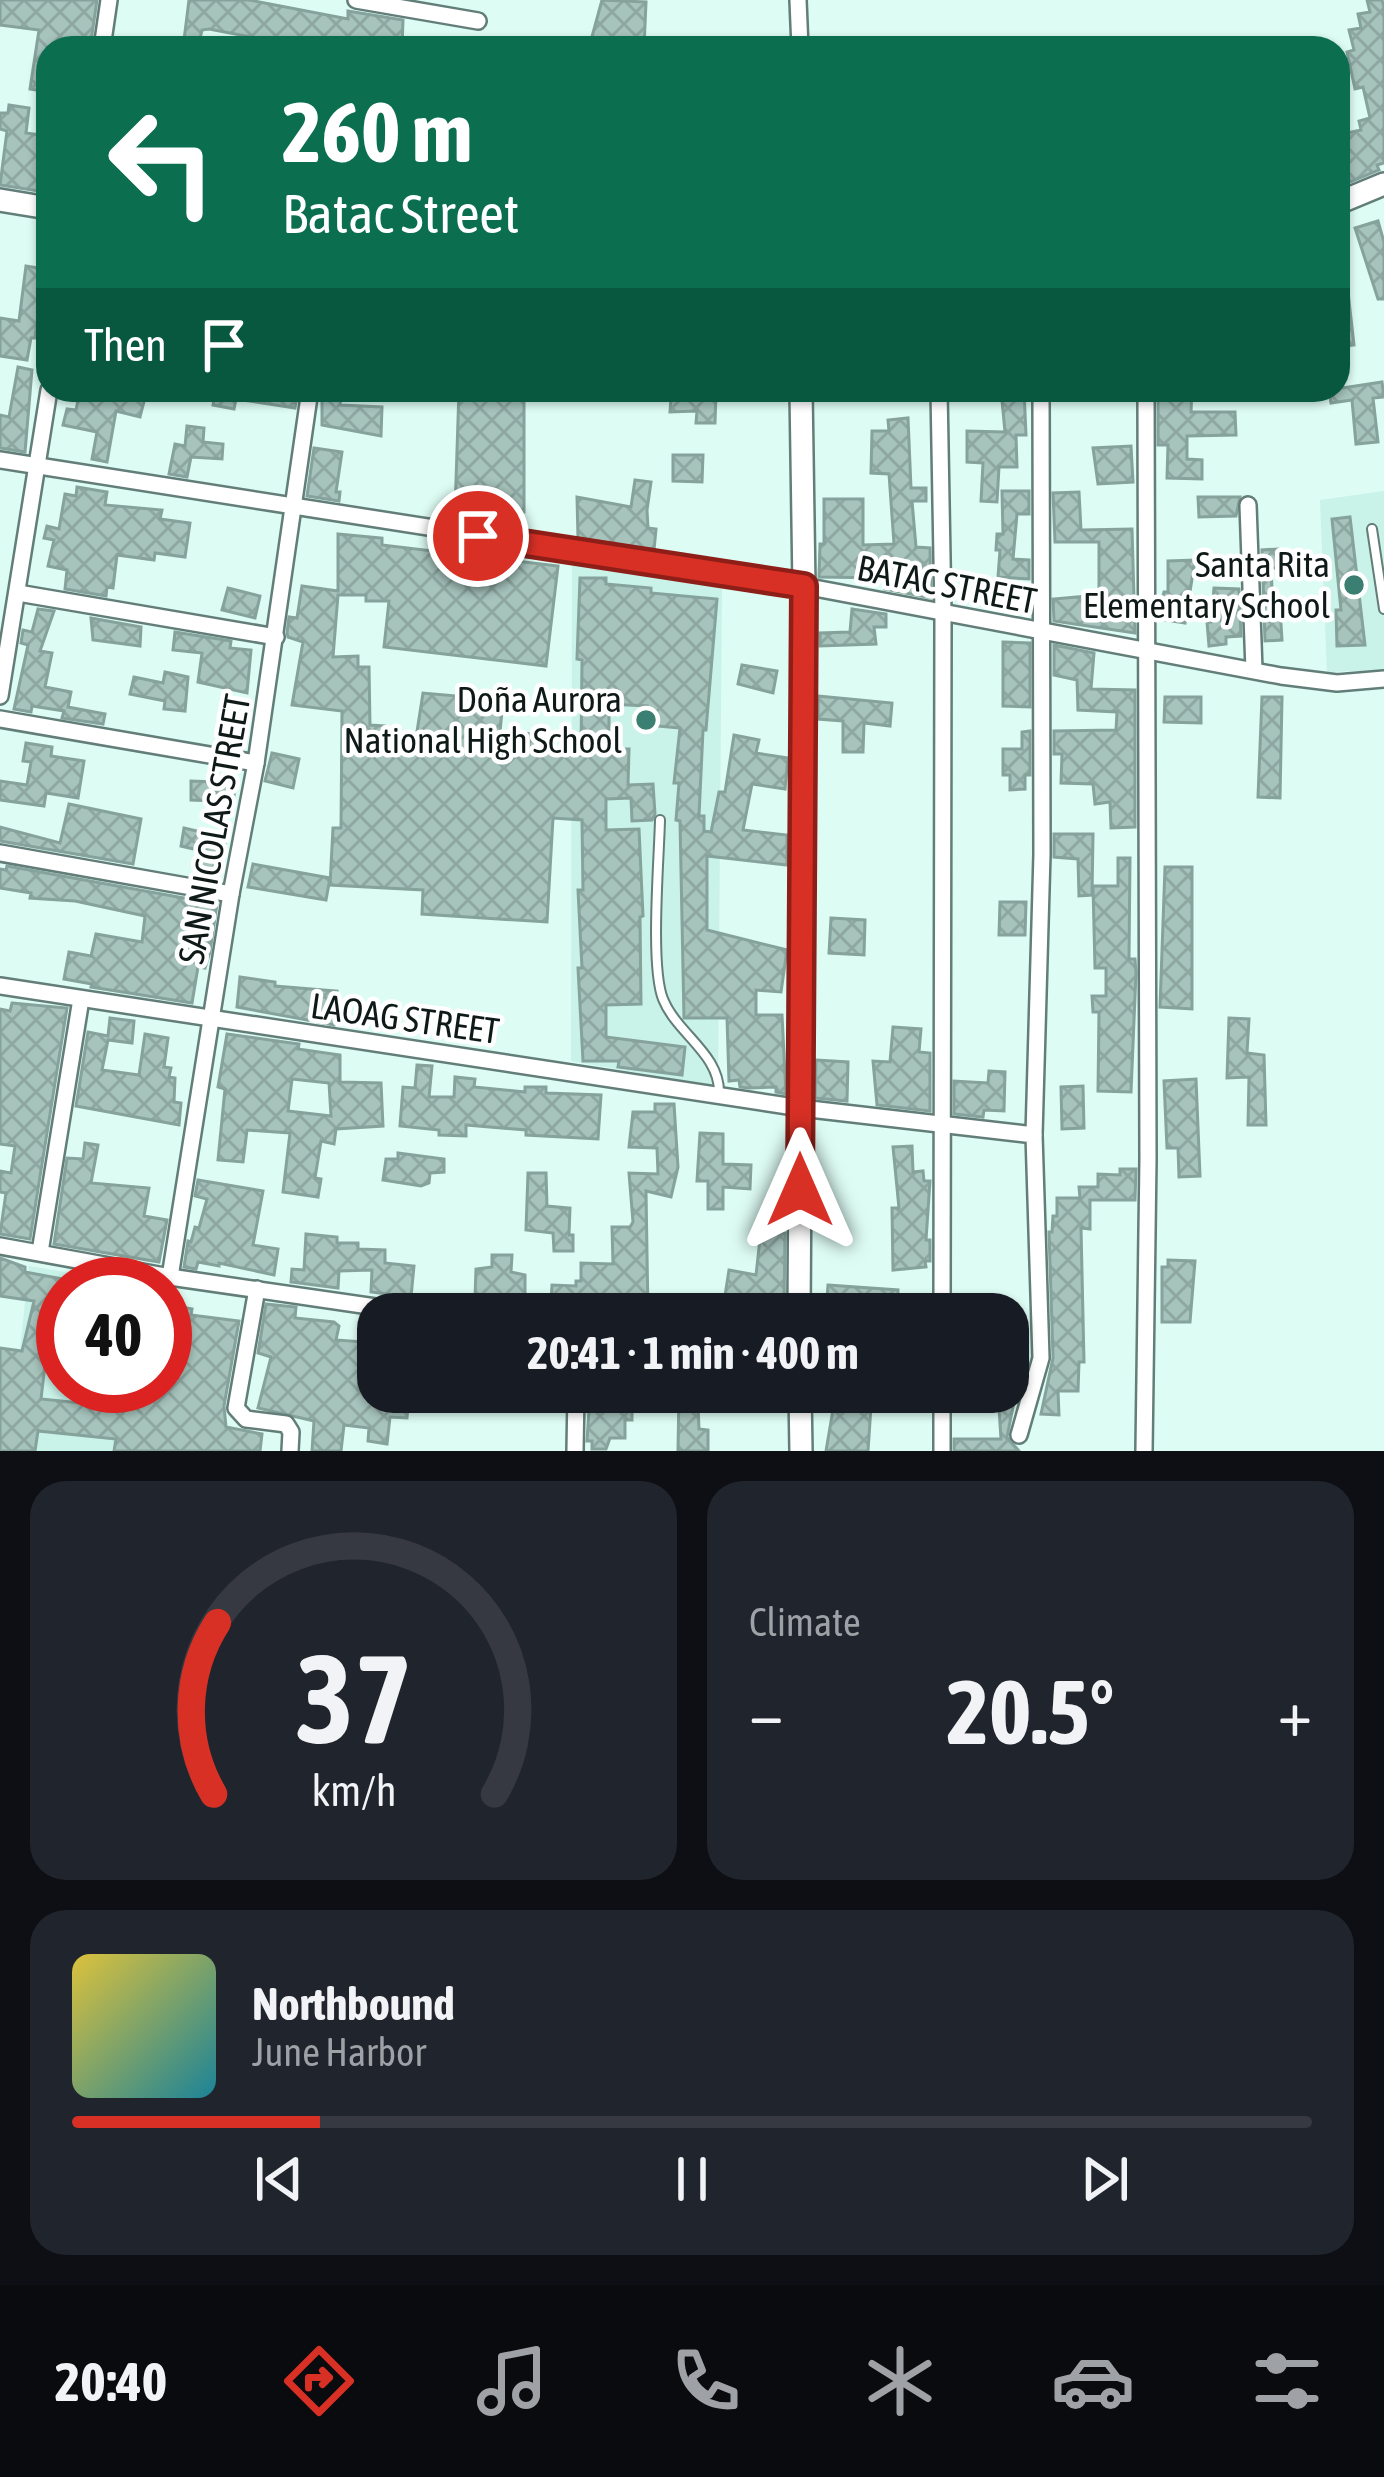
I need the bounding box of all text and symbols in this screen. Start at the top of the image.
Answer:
icon: left [84,84,240,240]
text: 260 m [282,84,472,180]
text: Batac Street [282,183,519,244]
icon: arrive [191,312,257,378]
text: Then [84,319,167,371]
pin [427,485,529,587]
icon: arrive [445,503,511,569]
place label: Santa Rita Elementary School [1083,543,1330,626]
street label: BATAC STREET [854,546,1040,622]
marker: Santa Rita Elementary School [1341,572,1367,598]
place label: Doña Aurora National High School [343,678,622,761]
street label: SAN NICOLAS STREET [170,691,258,967]
marker: Doña Aurora National High School [633,707,659,733]
street label: LAOAG STREET [308,984,502,1052]
position arrow [737,1127,863,1253]
speed limit sign: 40 [36,1257,192,1413]
text: 20:41 · 1 min · 400 m [527,1327,859,1379]
text: Climate [749,1600,861,1644]
text: 37 [295,1626,412,1769]
text: 20.5° [947,1660,1114,1763]
text: − [749,1674,783,1750]
text: + [1278,1674,1312,1750]
text: km/h [311,1765,396,1814]
text: Northbound [252,1978,455,2030]
text: June Harbor [252,2030,426,2074]
icon: previous [246,2146,312,2212]
icon: pause [659,2146,725,2212]
icon: next [1072,2146,1138,2212]
icon: directions [277,2339,361,2423]
icon: music [470,2339,554,2423]
icon: phone [664,2339,748,2423]
icon: climate [858,2339,942,2423]
icon: car [1051,2339,1135,2423]
icon: filters [1245,2339,1329,2423]
text: 20:40 [55,2351,167,2412]

